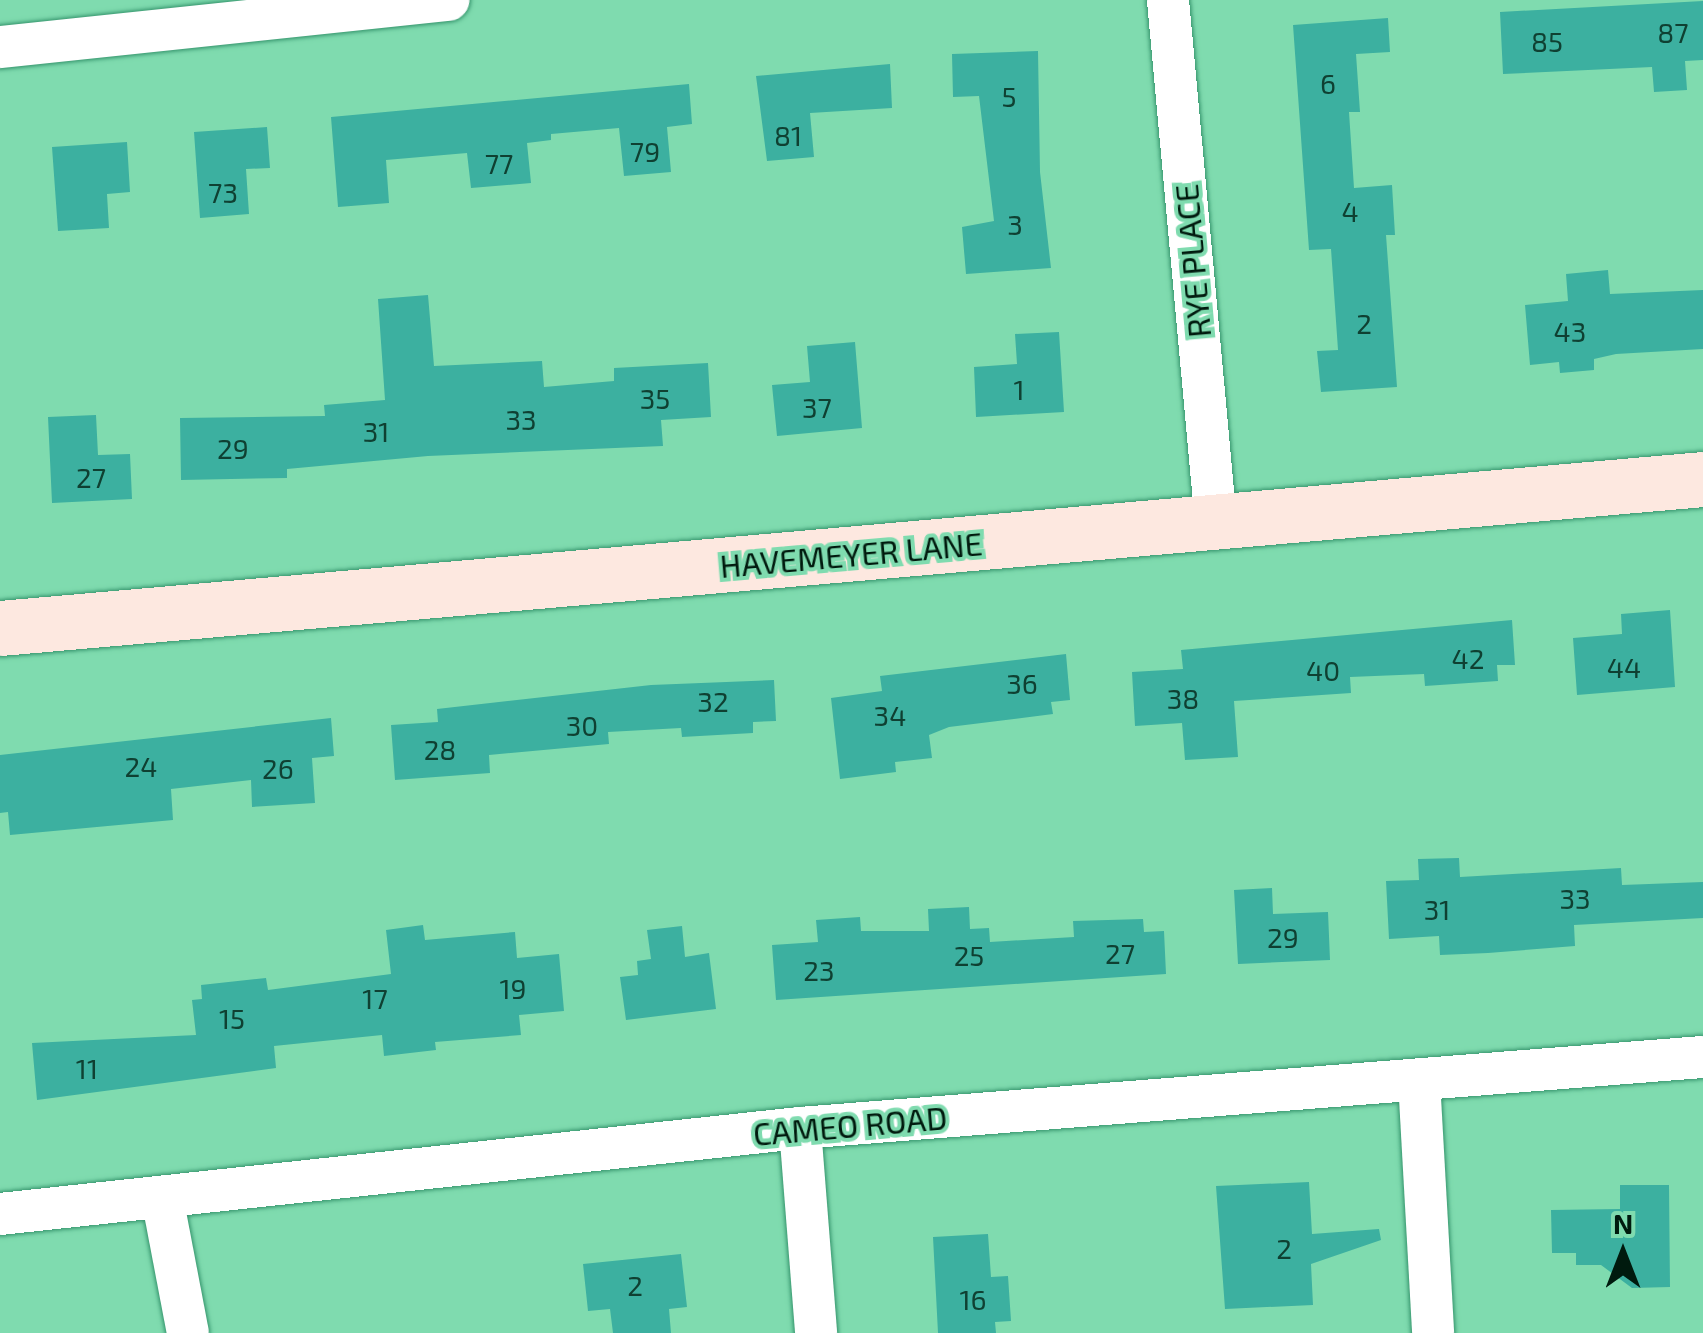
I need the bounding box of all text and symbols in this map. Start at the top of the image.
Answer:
house number: 87 [1657,15,1689,49]
house number: 85 [1531,24,1563,58]
house number: 6 [1320,66,1336,100]
house number: 5 [1001,79,1017,113]
house number: 81 [774,118,802,152]
house number: 79 [630,134,660,168]
house number: 77 [485,146,513,180]
house number: 73 [208,175,238,209]
street label: RYE PLACE [1166,183,1218,339]
house number: 4 [1341,194,1359,228]
house number: 3 [1007,207,1023,241]
house number: 2 [1356,306,1372,340]
house number: 43 [1554,314,1586,348]
house number: 1 [1013,372,1025,406]
house number: 35 [640,381,670,415]
house number: 37 [802,390,832,424]
house number: 33 [505,402,537,436]
house number: 31 [363,414,389,448]
house number: 29 [217,431,249,465]
house number: 27 [76,460,106,494]
street label: HAVEMEYER LANE [718,523,984,585]
house number: 42 [1452,641,1484,675]
house number: 44 [1607,650,1641,684]
house number: 40 [1306,653,1340,687]
house number: 36 [1006,666,1038,700]
house number: 38 [1167,681,1199,715]
house number: 32 [697,684,729,718]
house number: 34 [874,698,906,732]
house number: 30 [566,708,598,742]
house number: 28 [424,732,456,766]
house number: 24 [125,749,157,783]
house number: 26 [262,751,294,785]
house number: 33 [1559,881,1591,915]
house number: 31 [1424,892,1450,926]
house number: 29 [1267,920,1299,954]
house number: 27 [1105,936,1135,970]
house number: 25 [954,938,984,972]
house number: 23 [803,953,835,987]
house number: 19 [499,971,527,1005]
house number: 17 [362,981,388,1015]
house number: 15 [219,1001,245,1035]
house number: 11 [76,1051,98,1085]
street label: CAMEO ROAD [751,1097,949,1153]
north arrow [1573,1203,1673,1303]
text: N [1613,1206,1633,1240]
house number: 2 [1276,1231,1292,1265]
house number: 2 [627,1268,643,1302]
house number: 16 [959,1282,987,1316]

